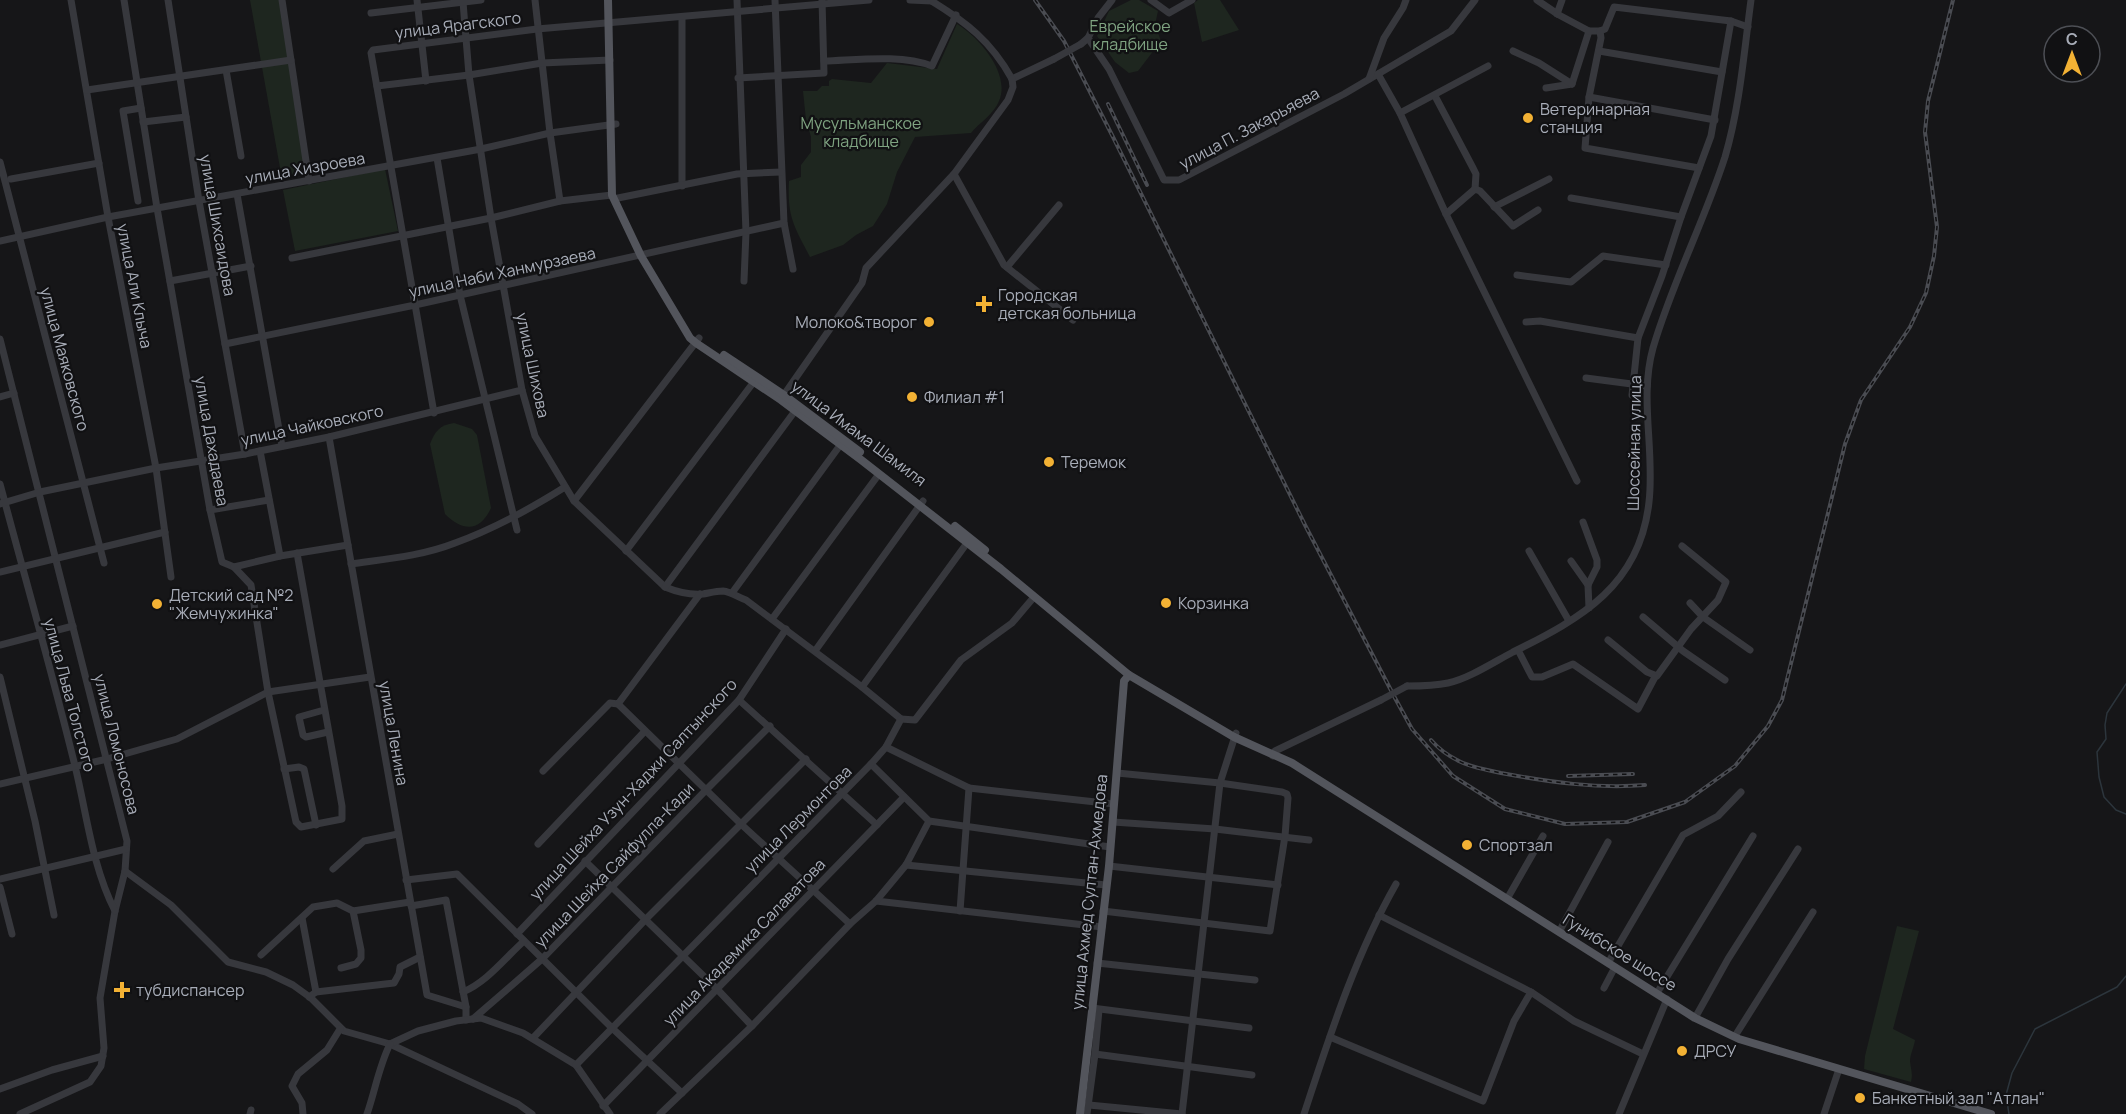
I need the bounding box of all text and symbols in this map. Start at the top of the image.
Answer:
street label: улица Ярагского [394,6,522,44]
park label: Еврейское кладбище [1089,15,1171,55]
north arrow [2042,24,2102,84]
text: С [2066,28,2078,50]
street label: улица П. Закарьяева [1175,82,1323,174]
place label: Ветеринарная станция [1540,98,1650,138]
marker: Ветеринарная станция [1521,111,1535,125]
park label: Мусульманское кладбище [801,112,921,152]
street label: улица Хизроева [243,147,367,189]
street label: улица Шихсаидова [195,152,241,298]
street label: улица Али Клыча [112,222,158,350]
street label: улица Наби Ханмурзаева [407,241,597,303]
place label: Городская детская больница [998,284,1136,324]
street label: улица Маяковского [35,285,95,433]
marker: Городская детская больница [975,295,993,313]
street label: улица Шихова [511,310,555,420]
place label: Молоко&творог [795,311,918,333]
marker: Молоко&творог [922,315,936,329]
street label: улица Дахадаева [190,374,234,508]
street label: улица Имама Шамиля [787,375,931,491]
street label: Шоссейная улица [1622,375,1646,511]
place label: Филиал #1 [924,386,1005,408]
marker: Филиал #1 [905,390,919,404]
street label: улица Чайковского [239,399,385,451]
place label: Теремок [1061,451,1127,473]
marker: Теремок [1042,455,1056,469]
place label: Детский сад №2 "Жемчужинка" [169,584,293,624]
place label: Корзинка [1178,592,1249,614]
marker: Корзинка [1159,596,1173,610]
marker: Детский сад №2 "Жемчужинка" [150,597,164,611]
street label: улица Льва Толстого [39,616,101,774]
street label: улица Ломоносова [89,671,145,817]
street label: улица Шейха Узун-Хаджи Салтынского [524,674,742,904]
street label: улица Ленина [374,679,414,787]
street label: улица Лермонтова [740,761,856,877]
street label: улица Ахмед Султан-Ахмедова [1066,773,1112,1011]
street label: улица Шейха Сайфулла-Кади [529,778,699,952]
place label: Спортзал [1479,834,1553,856]
marker: Спортзал [1460,838,1474,852]
street label: улица Академика Салаватова [658,853,830,1031]
street label: Гунибское шоссе [1559,908,1681,996]
place label: тубдиспансер [136,979,244,1001]
marker: тубдиспансер [113,981,131,999]
place label: ДРСУ [1694,1040,1736,1062]
marker: ДРСУ [1675,1044,1689,1058]
place label: Банкетный зал "Атлан" [1872,1087,2045,1109]
marker: Банкетный зал "Атлан" [1853,1091,1867,1105]

